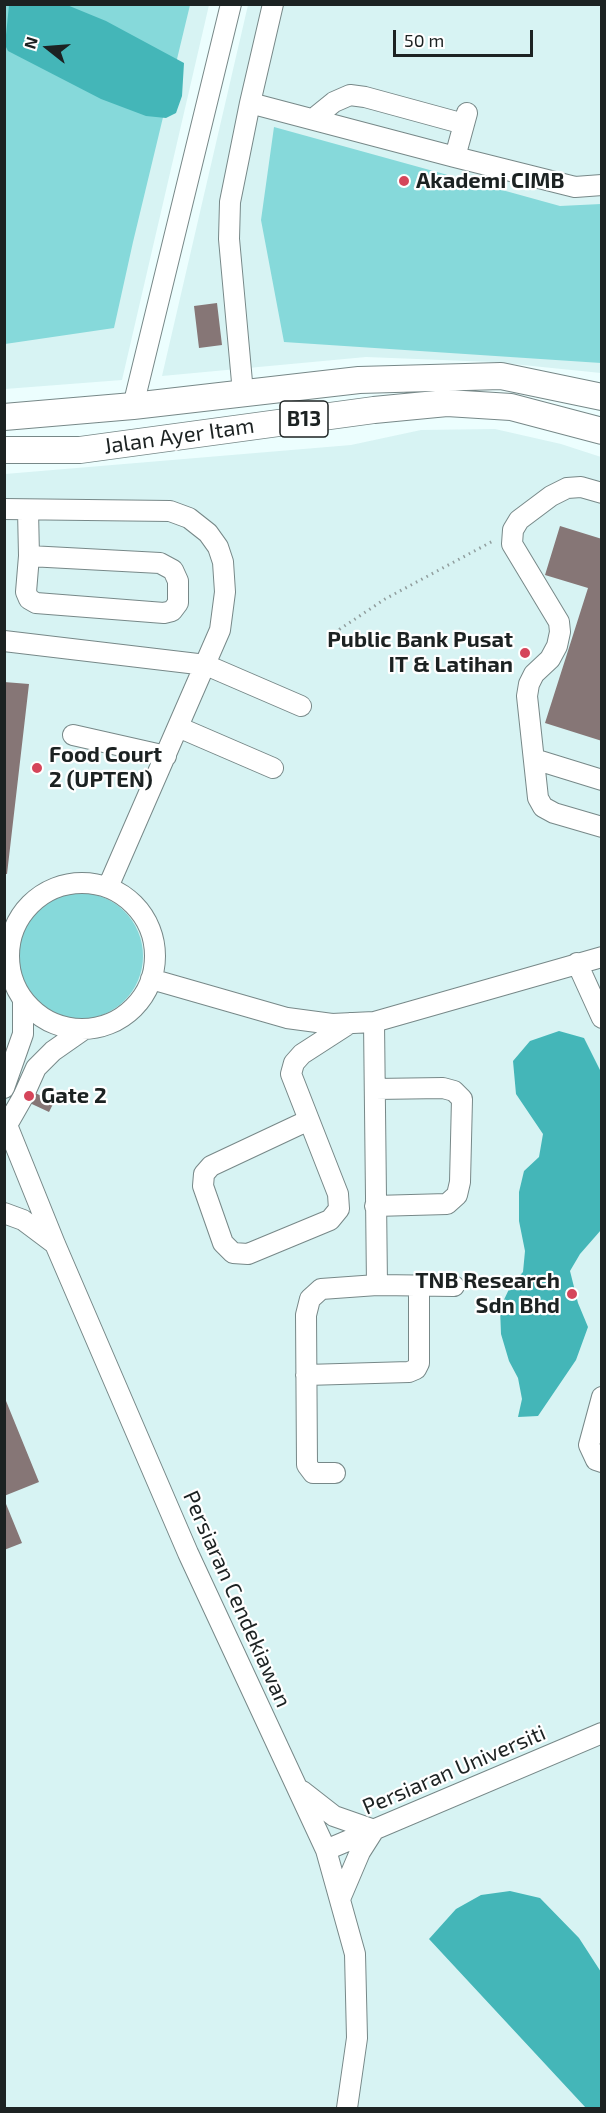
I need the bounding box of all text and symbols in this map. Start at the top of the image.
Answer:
north arrow [18,18,78,78]
scale bar [396,18,536,56]
text: 50 m [404,29,444,51]
text: N [20,34,41,51]
place label: Akademi CIMB [416,168,565,194]
marker: Akademi CIMB [397,174,411,188]
road number: B13 [280,401,328,437]
street label: Jalan Ayer Itam [102,412,256,460]
place label: Public Bank Pusat IT & Latihan [327,627,513,678]
marker: Public Bank Pusat IT & Latihan [518,646,532,660]
place label: Food Court 2 (UPTEN) [49,742,162,794]
marker: Food Court 2 (UPTEN) [30,761,44,775]
place label: Gate 2 [41,1083,107,1109]
marker: Gate 2 [22,1089,36,1103]
place label: TNB Research Sdn Bhd [415,1268,560,1320]
marker: TNB Research Sdn Bhd [565,1287,579,1301]
street label: Persiaran Cendekiawan [177,1487,297,1711]
street label: Persiaran Universiti [358,1719,550,1821]

